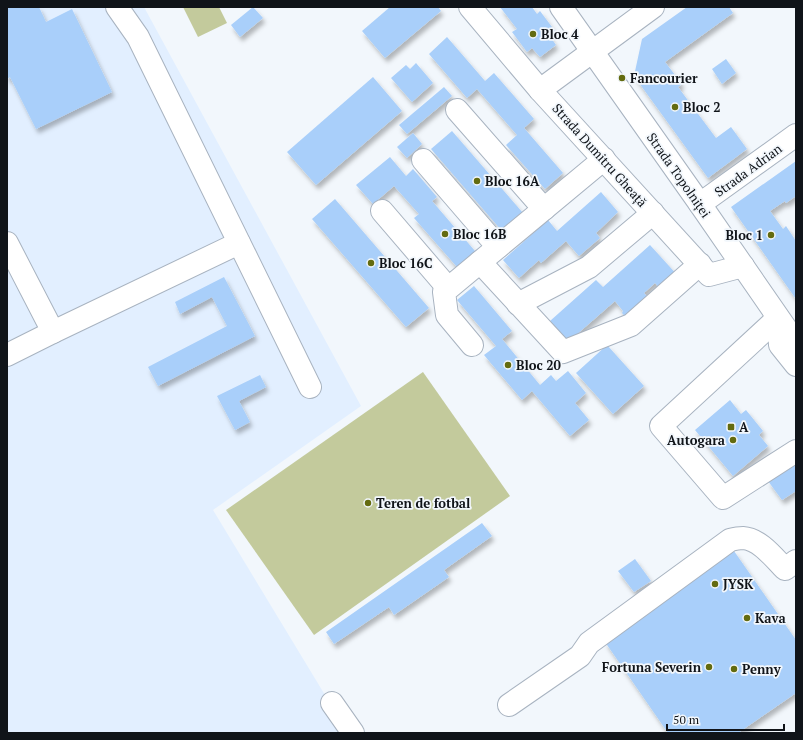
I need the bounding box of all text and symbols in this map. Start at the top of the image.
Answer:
place label: Bloc 4 [541,25,579,43]
marker: Bloc 4 [528,29,538,39]
place label: Fancourier [630,69,698,87]
marker: Fancourier [617,73,627,83]
place label: Bloc 2 [683,98,721,116]
street label: Strada Dumitru Gheață [549,99,652,211]
marker: Bloc 2 [670,102,680,112]
street label: Strada Topolniței [643,129,715,221]
street label: Strada Adrian [711,139,786,201]
place label: Bloc 16A [485,172,540,190]
marker: Bloc 16A [472,176,482,186]
place label: Bloc 16B [453,225,506,243]
place label: Bloc 1 [725,226,763,244]
marker: Bloc 16B [440,229,450,239]
marker: Bloc 1 [766,230,776,240]
place label: Bloc 16C [379,254,432,272]
marker: Bloc 16C [366,258,376,268]
place label: Bloc 20 [516,356,562,374]
marker: Bloc 20 [503,360,513,370]
place label: A [739,418,749,436]
marker: A [726,422,736,432]
place label: Autogara [667,431,726,449]
marker: Autogara [728,435,738,445]
place label: Teren de fotbal [376,494,470,512]
marker: Teren de fotbal [363,498,373,508]
place label: JYSK [723,575,754,593]
marker: JYSK [710,579,720,589]
place label: Kava [755,609,786,627]
marker: Kava [742,613,752,623]
place label: Fortuna Severin [602,658,702,676]
place label: Penny [742,660,782,678]
marker: Fortuna Severin [704,662,714,672]
marker: Penny [729,664,739,674]
scale bar [667,706,784,732]
text: 50 m [673,712,700,727]

